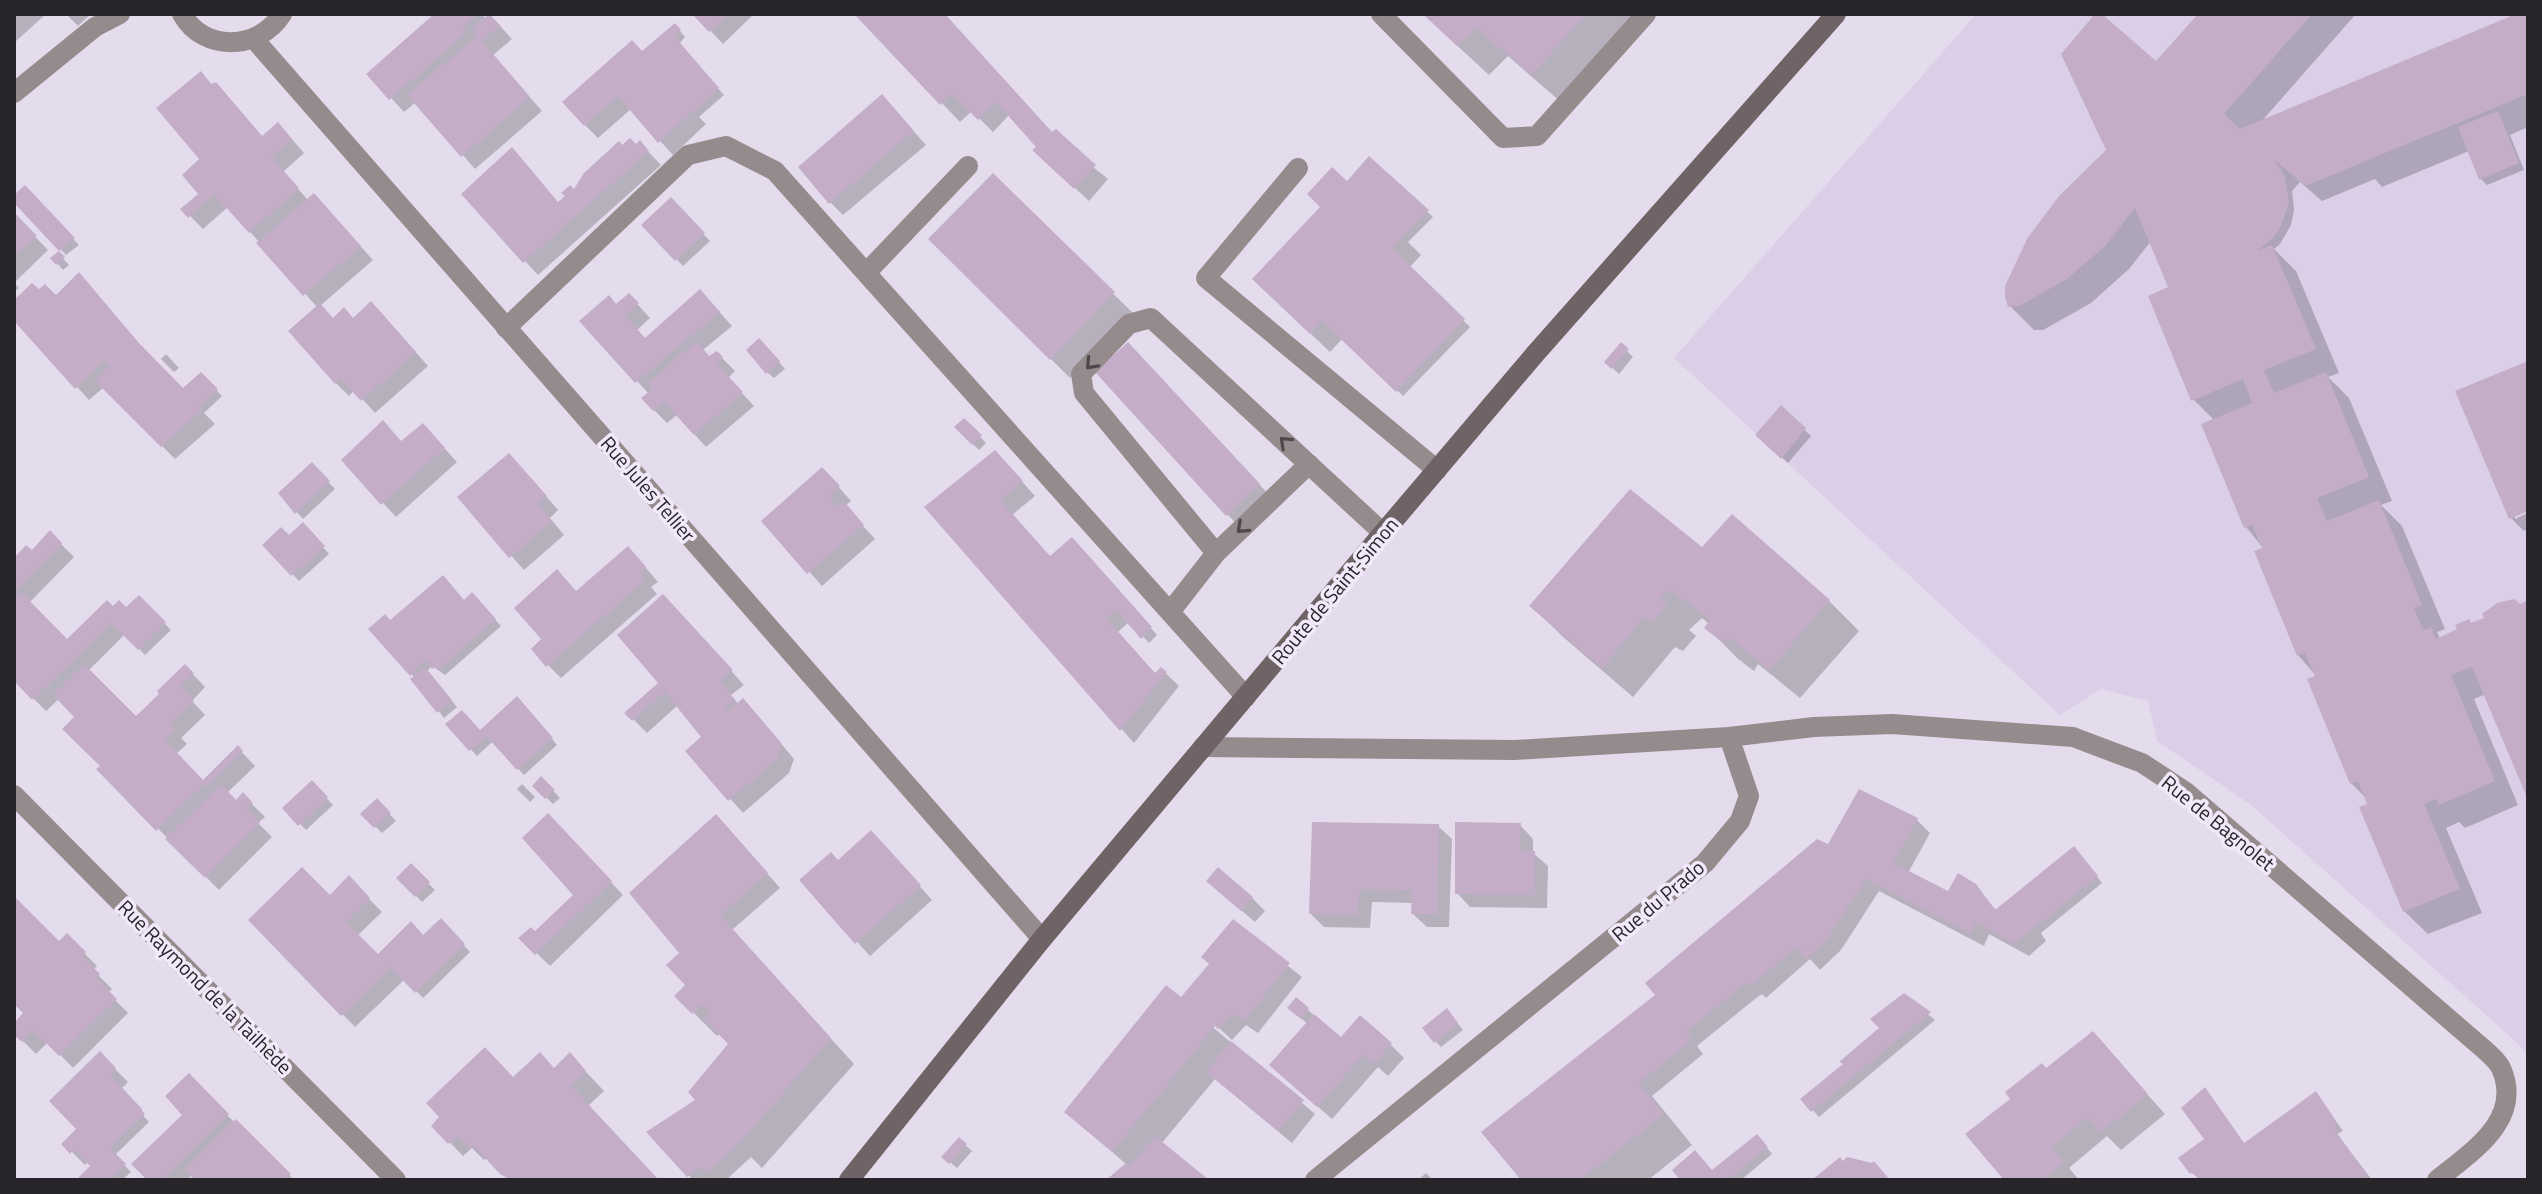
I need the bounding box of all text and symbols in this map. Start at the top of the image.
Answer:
one-way arrow [1085,355,1100,369]
street label: Rue Jules Tellier [593,429,703,549]
one-way arrow [1279,437,1294,451]
street label: Route de Saint-Simon [1264,510,1406,671]
one-way arrow [1237,518,1251,533]
street label: Rue de Bagnolet [2155,767,2282,878]
street label: Rue du Prado [1604,852,1711,949]
street label: Rue Raymond de la Tailhède [111,892,300,1081]

